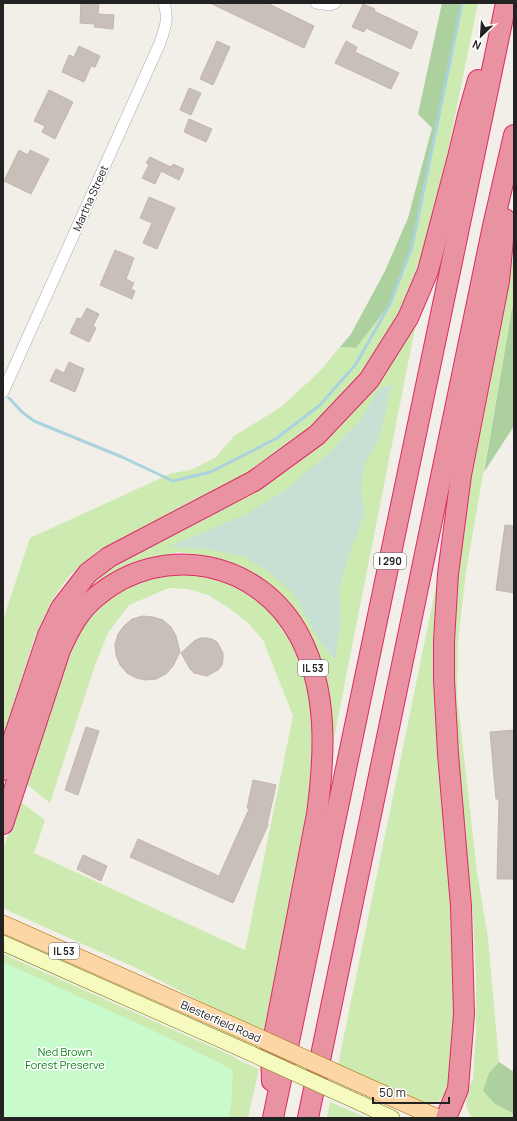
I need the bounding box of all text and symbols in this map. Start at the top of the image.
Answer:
north arrow [461,16,501,56]
text: N [470,37,483,54]
street label: Martha Street [69,163,111,233]
road number: I 290 [374,553,406,569]
road number: IL 53 [298,660,328,676]
road number: IL 53 [49,943,79,959]
street label: Biesterfield Road [178,997,264,1045]
park label: Ned Brown Forest Preserve [25,1044,105,1072]
scale bar [373,1079,449,1105]
text: 50 m [379,1084,406,1101]

